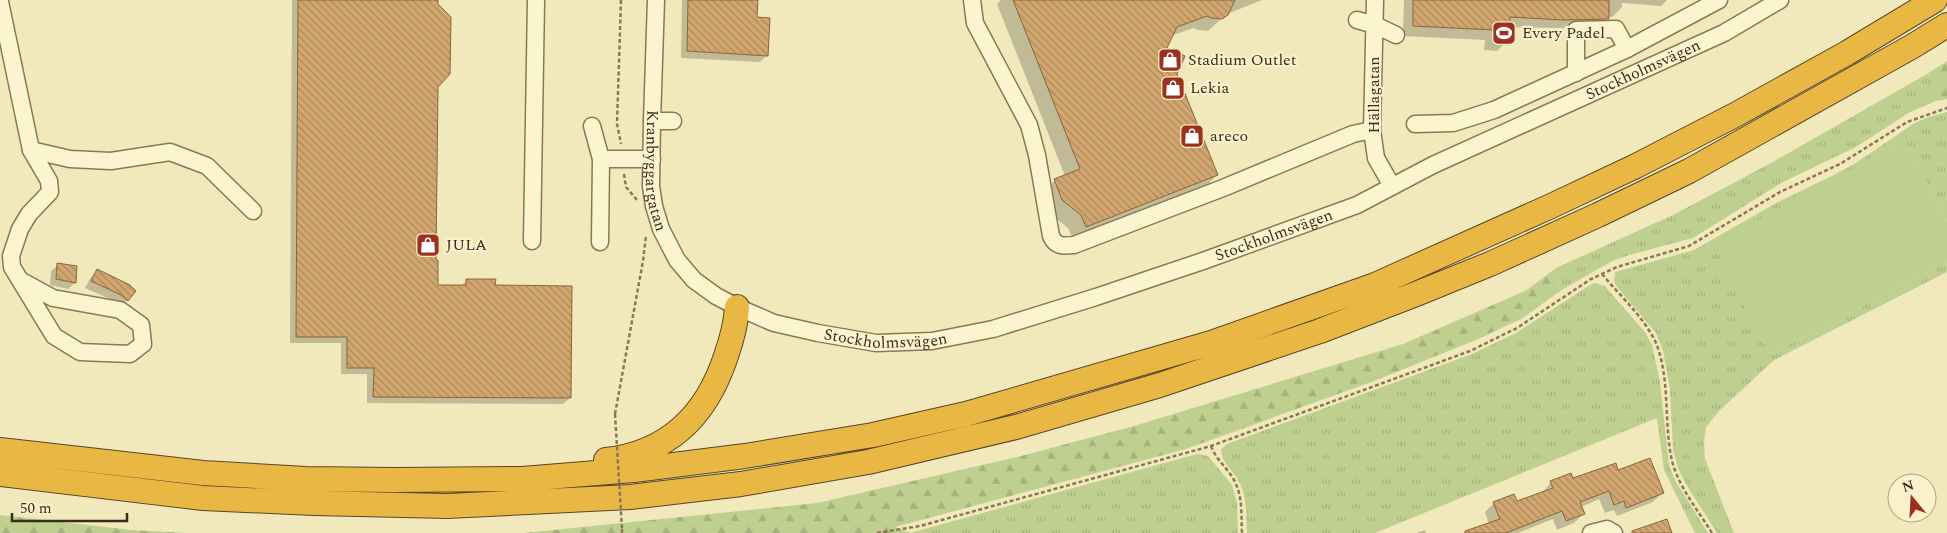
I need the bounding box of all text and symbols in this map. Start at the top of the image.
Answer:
sports icon: Every Padel [1491,20,1517,46]
place label: Every Padel [1522,21,1605,45]
street label: Stockholmsvägen [1582,33,1704,106]
shop icon: Stadium Outlet [1157,47,1183,73]
place label: Stadium Outlet [1188,48,1297,72]
street label: Hällagatan [1362,56,1386,134]
shop icon: Lekia [1160,75,1186,101]
place label: Lekia [1190,76,1229,100]
street label: Kranbyggargatan [639,110,673,234]
shop icon: areco [1179,123,1205,149]
place label: areco [1210,124,1248,148]
street label: Stockholmsvägen [1211,203,1336,268]
shop icon: JULA [415,232,441,258]
place label: JULA [446,233,487,257]
street label: Stockholmsvägen [822,322,949,355]
north arrow [1887,473,1937,523]
text: N [1899,474,1917,498]
scale bar [12,490,128,522]
text: 50 m [20,497,52,520]

